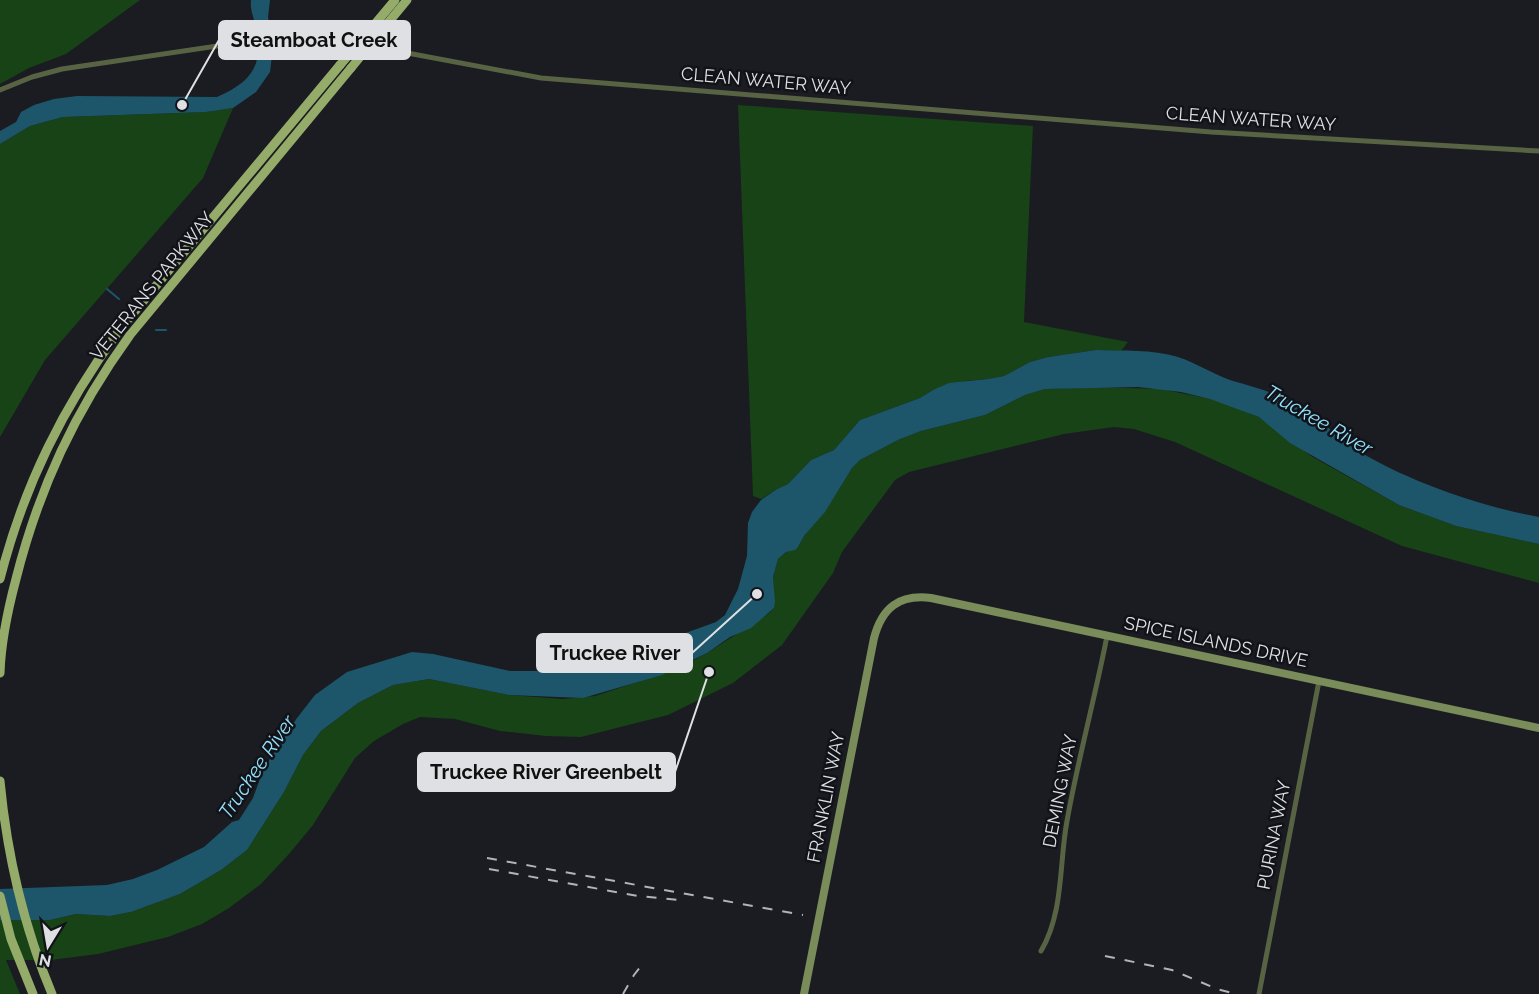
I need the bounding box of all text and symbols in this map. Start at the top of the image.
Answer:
callout: Steamboat Creek [219,21,410,59]
text: Steamboat Creek [231,28,398,52]
street label: CLEAN WATER WAY [680,63,852,98]
street label: CLEAN WATER WAY [1165,102,1337,135]
street label: VETERANS PARKWAY [85,207,218,364]
water label: Truckee River [1261,380,1378,461]
street label: SPICE ISLANDS DRIVE [1122,612,1310,671]
callout: Truckee River [537,634,692,672]
text: Truckee River [550,641,681,665]
water label: Truckee River [214,710,301,823]
street label: FRANKLIN WAY [803,729,849,864]
street label: DEMING WAY [1038,732,1081,849]
callout: Truckee River Greenbelt [418,753,675,791]
text: Truckee River Greenbelt [430,760,662,784]
street label: PURINA WAY [1253,778,1294,891]
north arrow [18,916,78,976]
text: N [37,950,53,971]

